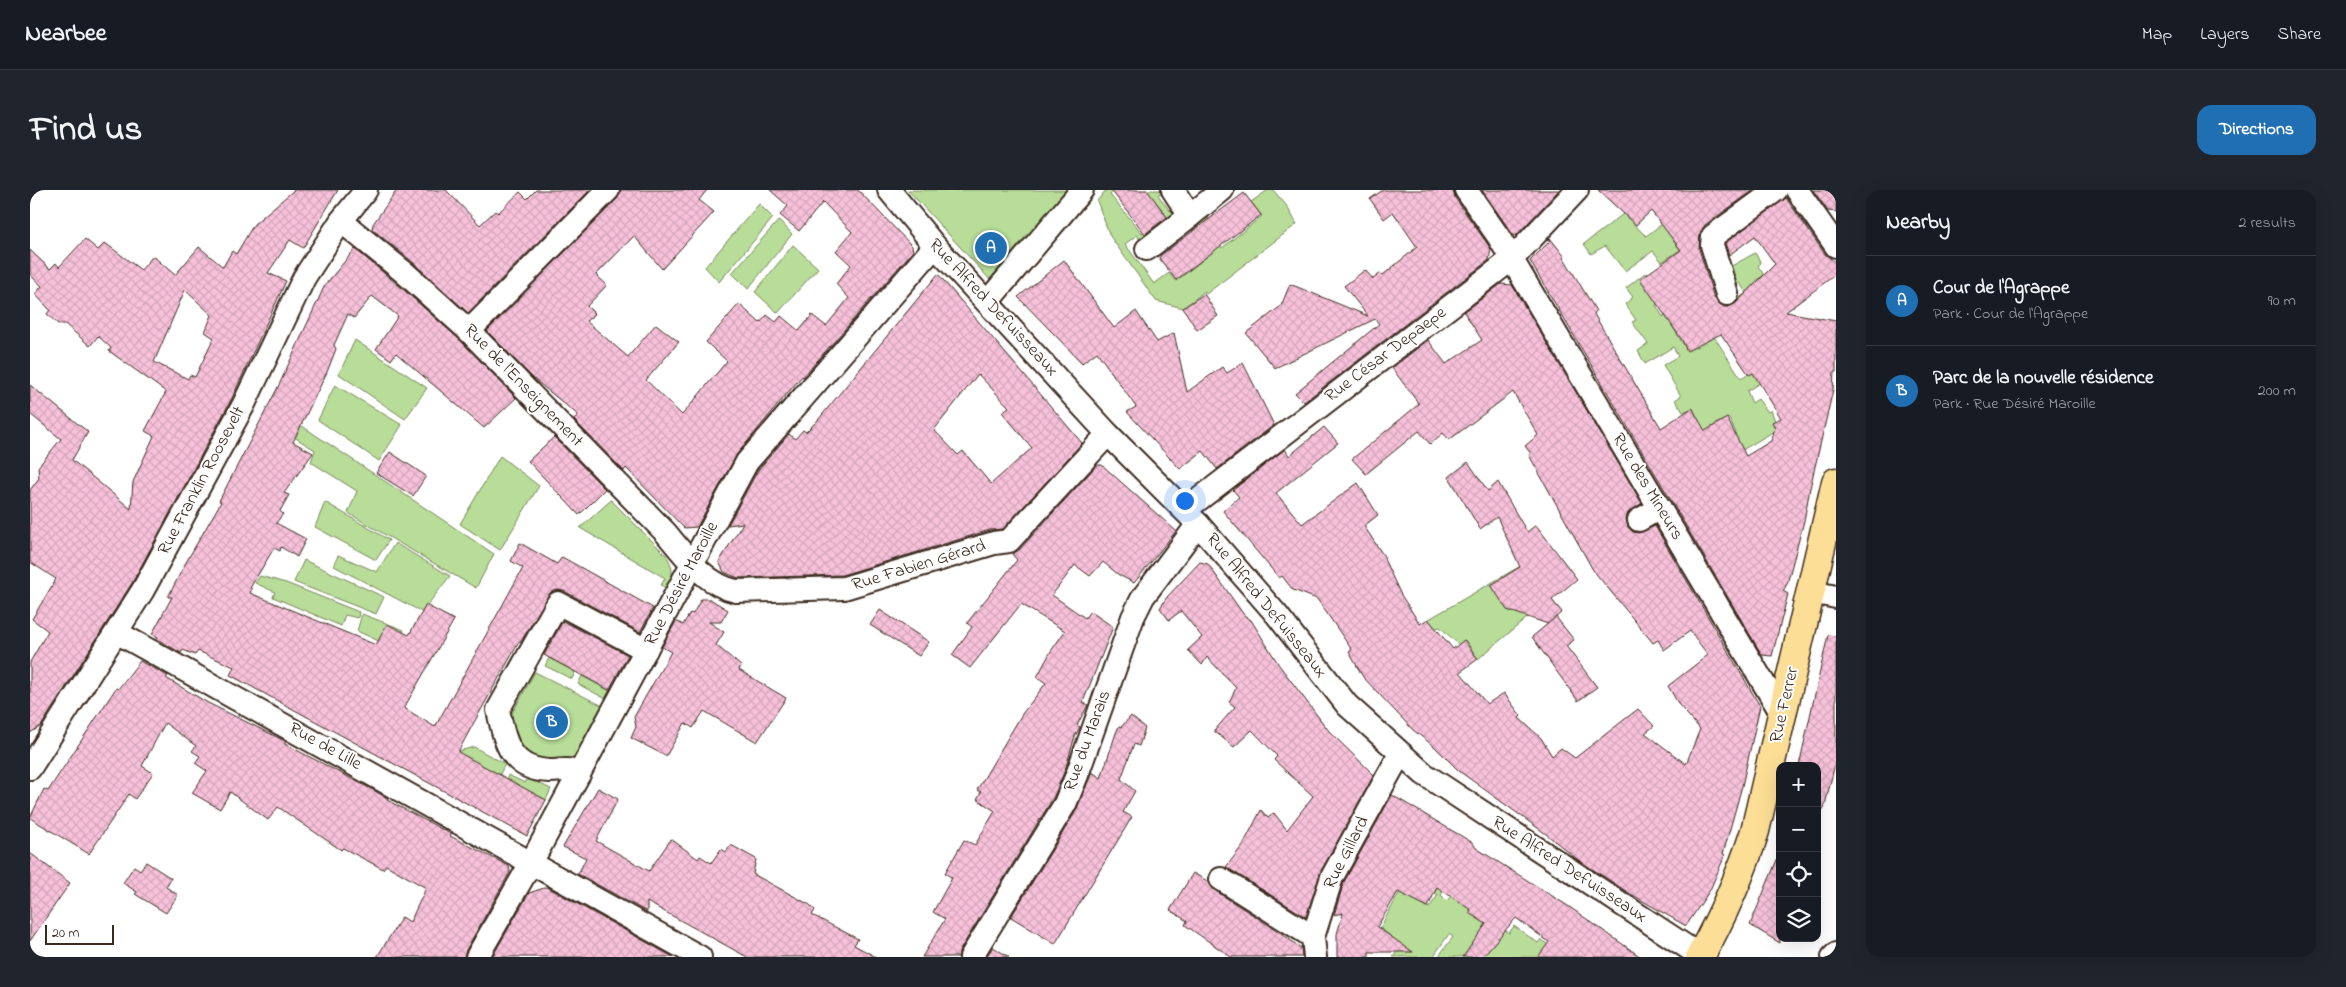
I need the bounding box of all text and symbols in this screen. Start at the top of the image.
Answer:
text: Nearbee [25,17,107,52]
text: Map [2142,22,2172,48]
text: Layers [2200,22,2250,48]
text: Share [2278,22,2321,48]
text: Find us [30,105,142,156]
button: Directions [2197,105,2316,155]
text: Nearby [1886,208,1950,238]
text: 2 results [2238,211,2296,235]
pin: A [975,229,1007,267]
street label: Rue Alfred Defuisseaux [924,235,1062,381]
text: Cour de l'Agrappe [1933,275,2069,302]
text: A [1897,289,1907,313]
text: 90 m [2268,289,2296,313]
street label: Rue César Depaepe [1320,300,1453,409]
text: Park · Cour de l'Agrappe [1933,302,2088,326]
street label: Rue de l'Enseignement [456,318,589,454]
text: Parc de la nouvelle résidence [1933,365,2153,392]
text: B [1897,379,1907,403]
text: 200 m [2258,379,2296,403]
text: Park · Rue Désiré Maroille [1933,392,2096,416]
street label: Rue Franklin Roosevelt [152,402,252,560]
street label: Rue des Mineurs [1605,429,1689,545]
your location [1172,488,1198,514]
street label: Rue Désiré Maroille [638,516,726,651]
street label: Rue Alfred Defuisseaux [1199,528,1333,684]
street label: Rue Fabien Gérard [849,533,989,599]
street label: Rue Ferrer [1764,664,1806,746]
street label: Rue du Marais [1058,687,1118,795]
pin: B [536,703,568,741]
street label: Rue de Lille [284,716,367,778]
map controls [1776,762,1821,942]
button: + [1776,762,1821,807]
button: − [1776,807,1821,852]
street label: Rue Alfred Defuisseaux [1486,810,1652,930]
street label: Rue Gillard [1318,812,1376,894]
button: locate [1776,852,1821,897]
button: layers [1776,897,1821,942]
scale bar [45,922,114,945]
text: 20 m [52,923,79,944]

